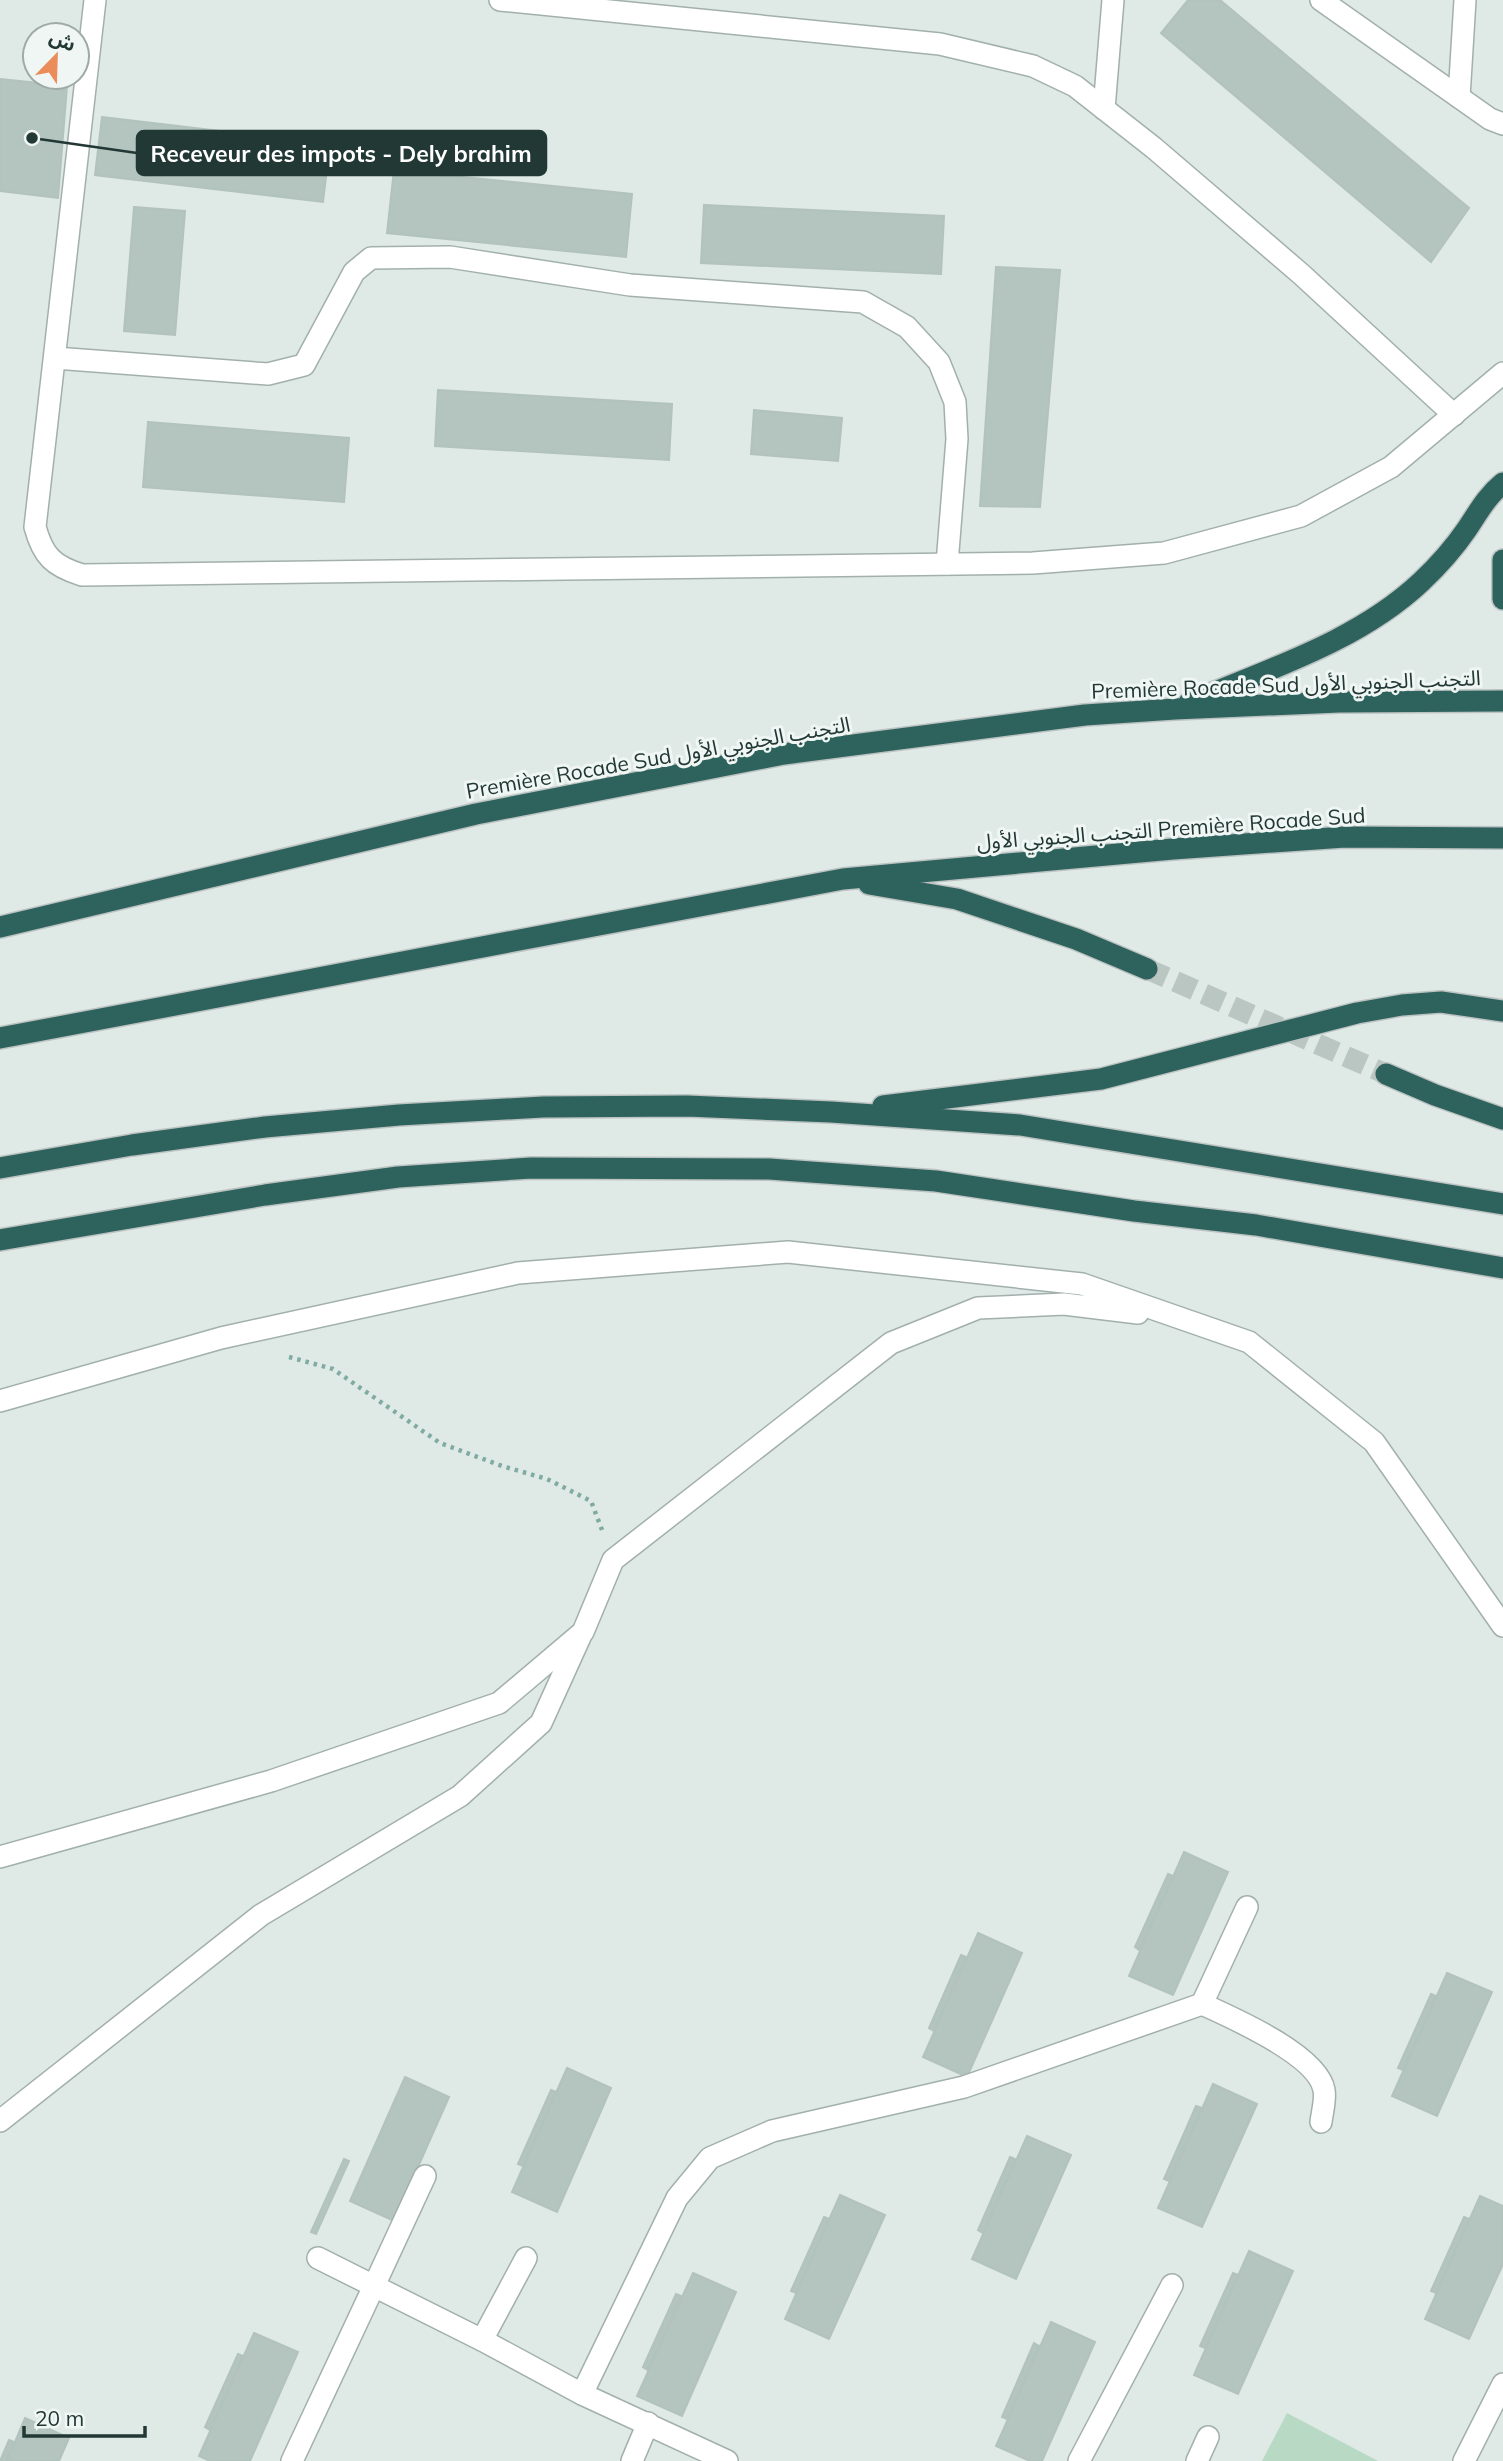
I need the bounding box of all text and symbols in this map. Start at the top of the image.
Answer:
north arrow [21,21,91,91]
text: ش [46,24,79,56]
callout: Receveur des impots - Dely brahim [137,131,546,175]
text: Receveur des impots - Dely brahim [150,139,532,168]
street label: Première Rocade Sud التجنب الجنوبي الأول [1091,664,1481,708]
street label: Première Rocade Sud التجنب الجنوبي الأول [464,710,853,807]
street label: التجنب الجنوبي الأول Première Rocade Sud [976,801,1367,858]
scale bar [24,2394,145,2438]
text: 20 m [35,2405,84,2431]

